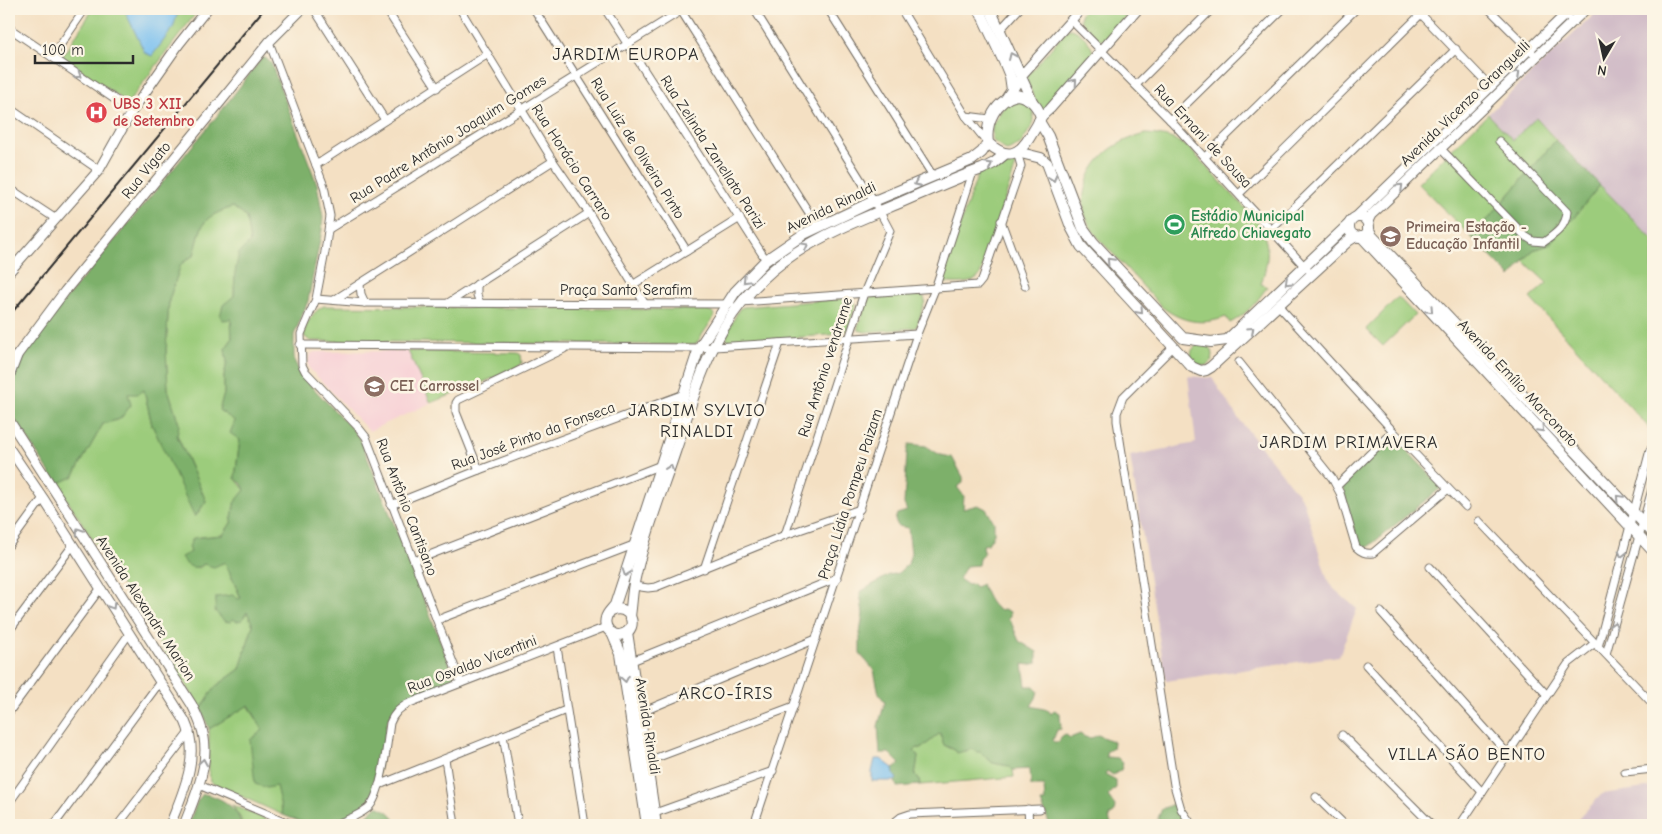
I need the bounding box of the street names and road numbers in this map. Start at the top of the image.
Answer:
street label: Avenida Vicenzo Granguelli [1396,36,1534,170]
street label: Rua Padre Antônio Joaquim Gomes [347,71,549,207]
street label: Rua Zelinda Zanellato Parizi [657,72,769,232]
street label: Rua Luiz de Oliveira Pinto [587,74,689,222]
street label: Rua Ernani de Sousa [1150,80,1256,192]
street label: Rua Horácio Carraro [528,101,616,224]
street label: Rua Vigato [118,138,175,202]
street label: Avenida Rinaldi [783,178,879,236]
street label: Praça Santo Serafim [560,281,692,299]
street label: Rua Antônio vendrame [794,294,856,439]
street label: Avenida Emílio Marconato [1454,315,1582,451]
street label: Rua José Pinto da Fonseca [449,398,617,474]
street label: Praça Lídia Pompeu Paizam [814,406,886,582]
street label: Rua Antônio Cantisano [372,436,442,578]
street label: Avenida Alexandre Marion [92,532,200,684]
street label: Rua Osvaldo Vicentini [405,631,539,697]
street label: Avenida Rinaldi [631,676,665,776]

